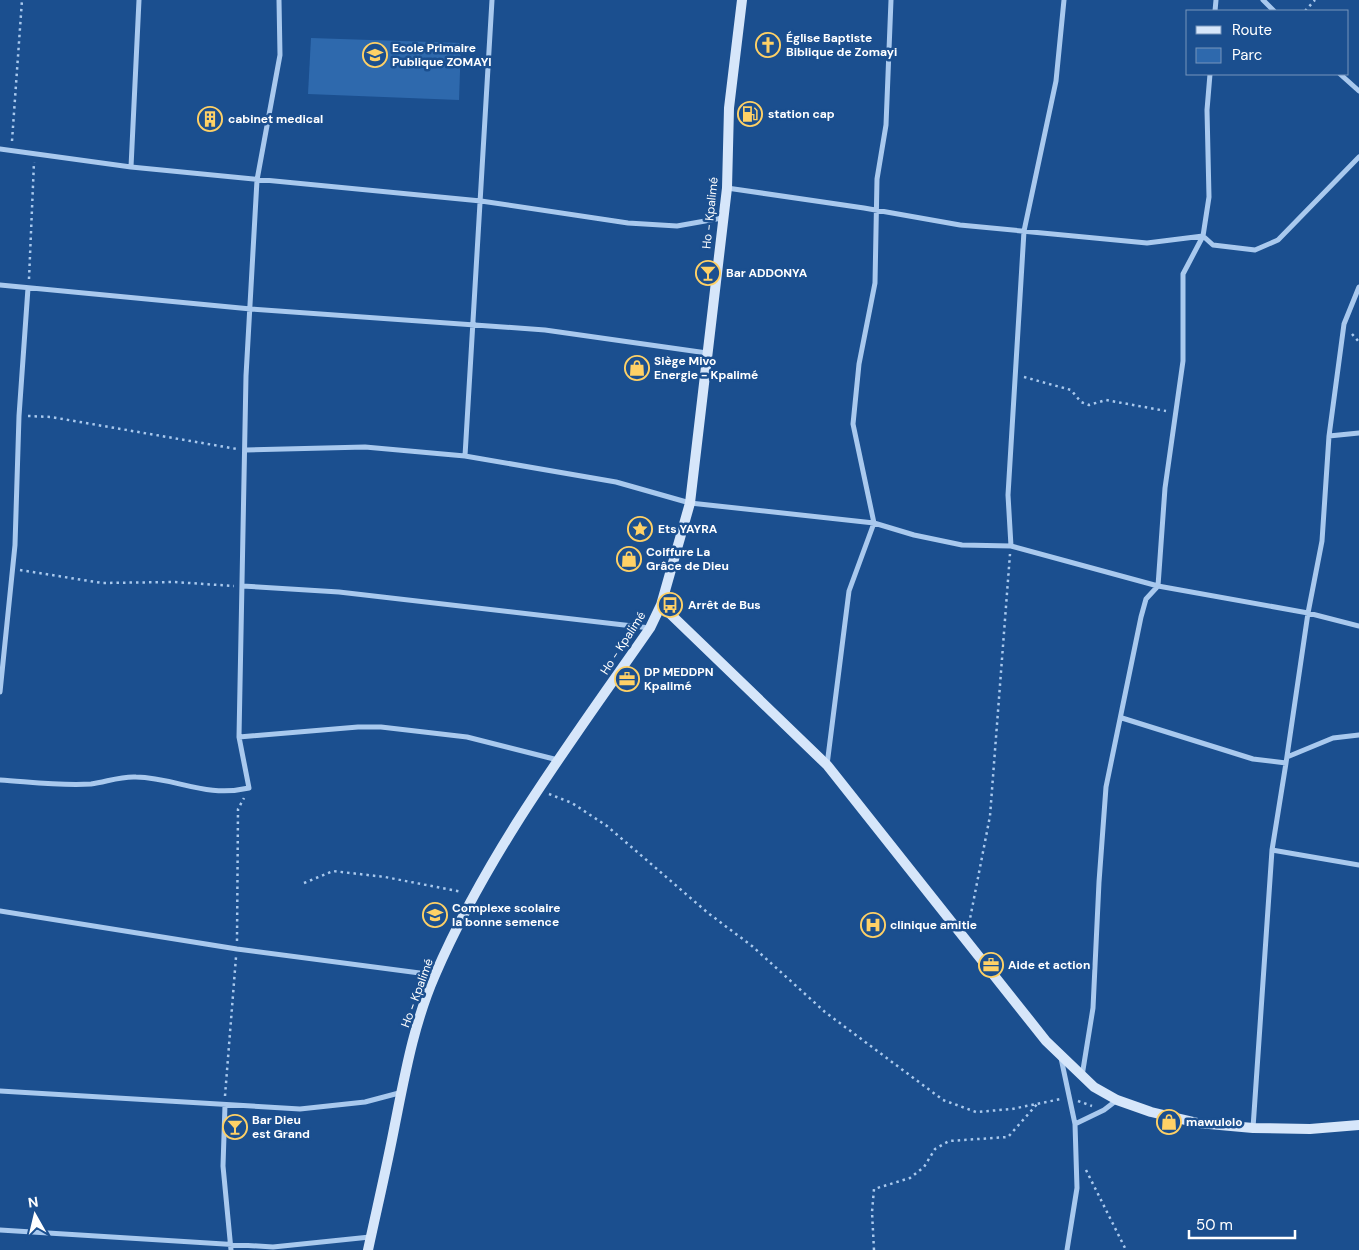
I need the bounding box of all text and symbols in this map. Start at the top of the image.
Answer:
legend [1186,10,1349,75]
text: Route [1232,20,1272,40]
place label: Église Baptiste Biblique de Zomayi [786,30,897,60]
church icon: Église Baptiste Biblique de Zomayi [755,32,781,58]
place label: Ecole Primaire Publique ZOMAYI [392,40,492,70]
school or university icon: Ecole Primaire Publique ZOMAYI [362,42,388,68]
text: Parc [1232,45,1262,65]
fuel station icon: station cap [737,101,763,127]
building icon: cabinet medical [197,106,223,132]
place label: station cap [768,106,835,122]
place label: cabinet medical [228,111,323,127]
street label: Ho - Kpalimé [698,176,722,250]
bar icon: Bar ADDONYA [695,260,721,286]
place label: Bar ADDONYA [726,265,808,281]
place label: Siège Mivo Energie - Kpalimé [654,353,758,383]
shop icon: Siège Mivo Energie - Kpalimé [624,355,650,381]
place icon: Ets YAYRA [627,516,653,542]
place label: Ets YAYRA [658,521,718,537]
place label: Coiffure La Grâce de Dieu [646,544,729,574]
shop icon: Coiffure La Grâce de Dieu [616,546,642,572]
bus stop icon: Arrêt de Bus [657,592,683,618]
place label: Arrêt de Bus [688,597,761,613]
street label: Ho - Kpalimé [597,608,649,678]
place label: DP MEDDPN Kpalimé [644,664,713,694]
office icon: DP MEDDPN Kpalimé [614,666,640,692]
place label: Complexe scolaire la bonne semence [452,900,560,930]
school or university icon: Complexe scolaire la bonne semence [422,902,448,928]
hospital icon: clinique amitie [860,912,886,938]
place label: clinique amitie [890,917,977,933]
office icon: Aide et action [978,952,1004,978]
street label: Ho - Kpalimé [397,956,437,1030]
place label: Aide et action [1008,957,1090,973]
shop icon: mawulolo [1156,1109,1182,1135]
place label: Bar Dieu est Grand [252,1112,310,1142]
bar icon: Bar Dieu est Grand [222,1114,248,1140]
place label: mawulolo [1186,1114,1243,1130]
north arrow [10,1190,60,1240]
text: N [27,1193,40,1212]
scale bar [1189,1208,1295,1240]
text: 50 m [1196,1215,1233,1235]

